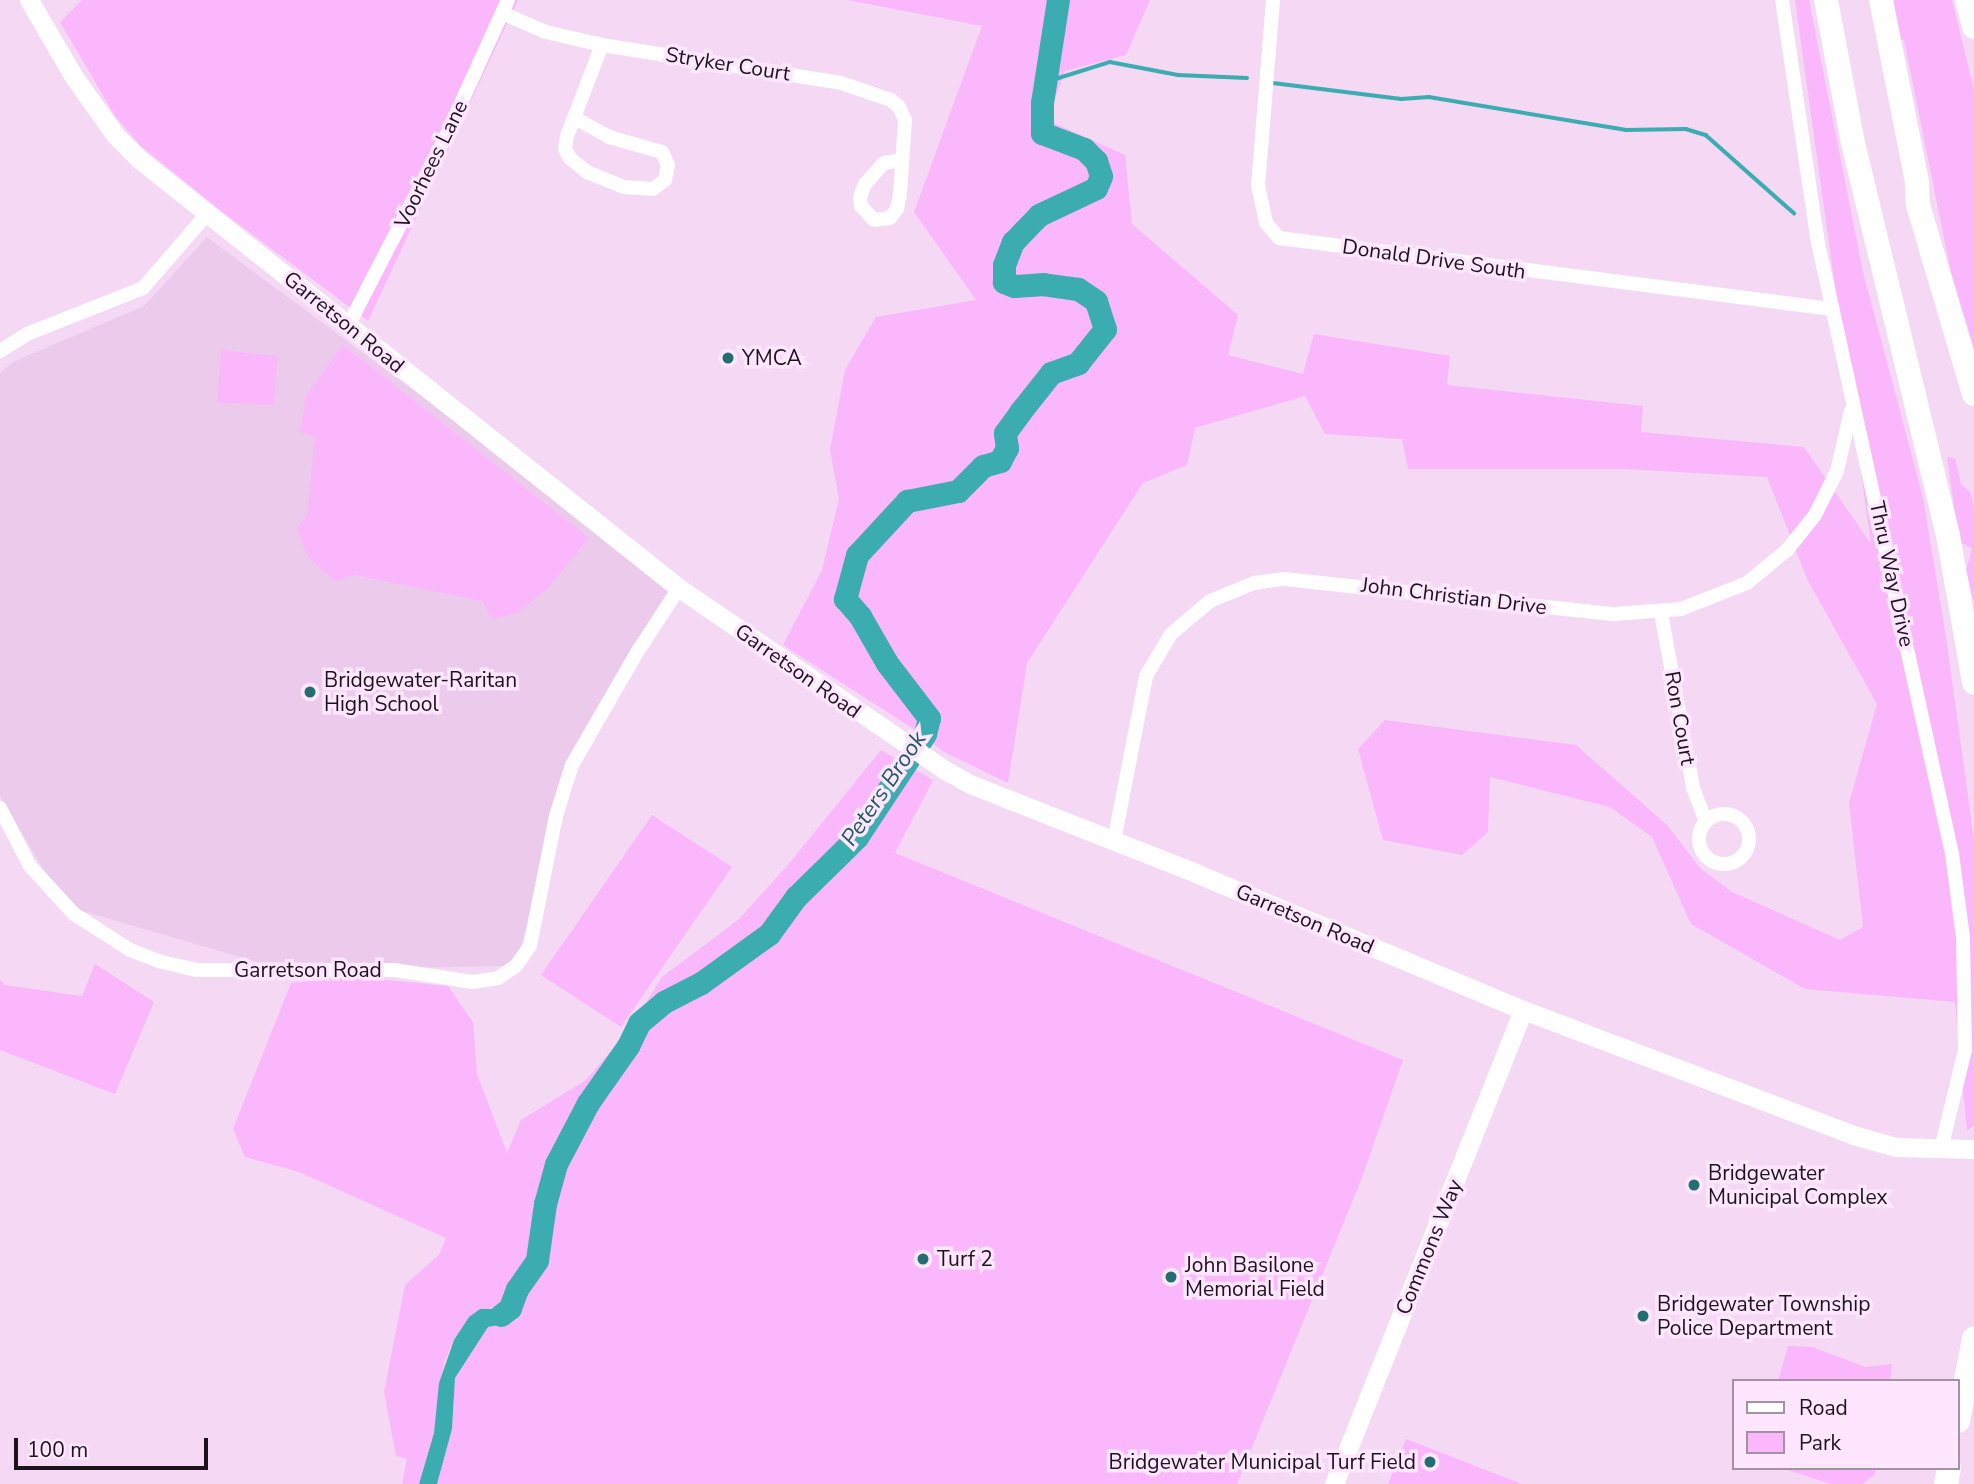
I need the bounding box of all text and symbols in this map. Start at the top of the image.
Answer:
street label: Stryker Court [664,42,792,86]
street label: Voorhees Lane [389,96,473,232]
street label: Donald Drive South [1341,234,1527,284]
street label: Garretson Road [279,266,409,378]
place label: YMCA [742,345,802,371]
marker: YMCA [720,350,736,366]
street label: Thru Way Drive [1864,499,1920,649]
street label: John Christian Drive [1360,572,1548,620]
street label: Garretson Road [730,618,866,724]
place label: Bridgewater-Raritan High School [324,667,517,717]
street label: Ron Court [1659,669,1701,767]
marker: Bridgewater-Raritan High School [302,684,318,700]
water label: Peters Brook [836,726,932,852]
street label: Garretson Road [1232,879,1378,959]
street label: Garretson Road [234,957,382,983]
place label: Bridgewater Municipal Complex [1708,1160,1888,1210]
street label: Commons Way [1390,1176,1468,1318]
marker: Bridgewater Municipal Complex [1686,1177,1702,1193]
place label: Turf 2 [937,1246,993,1272]
marker: Turf 2 [915,1251,931,1267]
place label: John Basilone Memorial Field [1185,1252,1325,1302]
marker: John Basilone Memorial Field [1163,1269,1179,1285]
place label: Bridgewater Township Police Department [1657,1291,1870,1341]
marker: Bridgewater Township Police Department [1635,1308,1651,1324]
legend [1732,1379,1960,1470]
text: Road [1799,1394,1848,1422]
scale bar [18,1424,212,1468]
text: Park [1799,1429,1841,1457]
text: 100 m [27,1436,88,1464]
place label: Bridgewater Municipal Turf Field [1109,1449,1416,1475]
marker: Bridgewater Municipal Turf Field [1422,1454,1438,1470]

